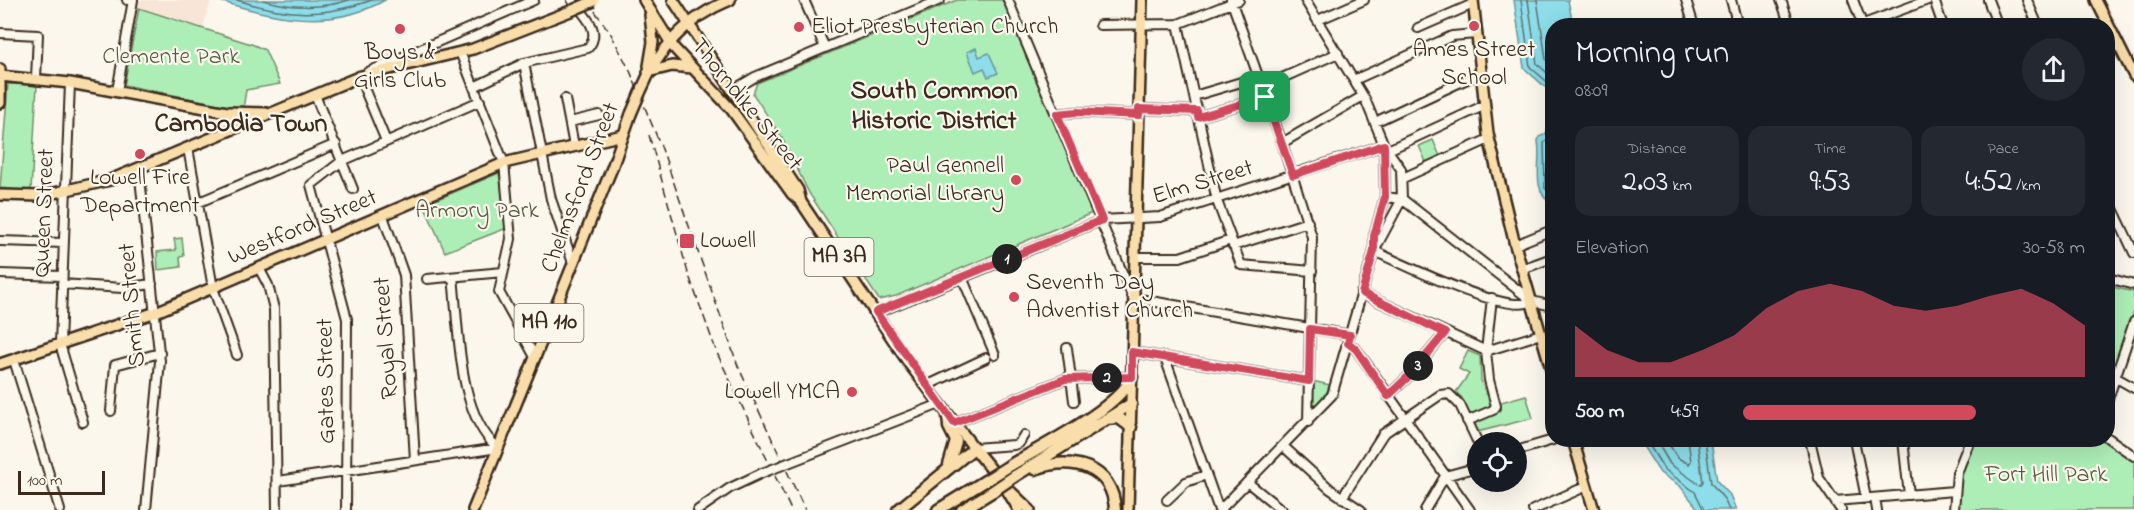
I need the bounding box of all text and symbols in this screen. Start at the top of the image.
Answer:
place label: Eliot Presbyterian Church [811,10,1058,46]
marker: Ames Street School [1467,19,1481,33]
marker: Eliot Presbyterian Church [792,20,806,34]
marker: Boys & Girls Club [393,22,407,36]
text: Morning run [1575,30,1729,78]
street label: Thorndike Street [681,31,811,179]
place label: Ames Street School [1413,33,1535,96]
place label: Boys & Girls Club [354,36,447,99]
button: share [2022,38,2085,101]
park label: Clemente Park [102,40,240,75]
pin [1239,71,1290,122]
district label: South Common Historic District [850,73,1018,141]
text: 08:09 [1575,77,1608,106]
icon: arrive [1248,80,1281,113]
street label: Chelmsford Street [532,98,630,278]
district label: Cambodia Town [155,106,328,144]
text: Distance [1628,137,1686,161]
text: Time [1814,137,1846,161]
text: Pace [1987,137,2019,161]
marker: Lowell Fire Department [133,147,147,161]
street label: Queen Street [25,148,65,278]
place label: Paul Gennell Memorial Library [846,149,1004,213]
street label: Elm Street [1148,151,1258,215]
place label: Lowell Fire Department [79,161,200,224]
text: 2.03 [1622,161,1668,205]
text: 9:53 [1809,161,1851,205]
text: 4:52 [1965,161,2012,205]
marker: Paul Gennell Memorial Library [1009,173,1023,187]
text: km [1668,174,1692,198]
text: /km [2012,174,2041,198]
street label: Westford Street [223,181,383,275]
park label: Armory Park [415,194,539,230]
place label: Lowell [700,224,756,259]
marker: Lowell [678,232,696,250]
text: Elevation [1575,234,1649,263]
text: 30–58 m [2023,234,2085,263]
road number: MA 3A [804,238,874,276]
street label: Smith Street [110,242,156,368]
pin: 1 [992,244,1022,274]
text: 1 [1004,247,1010,271]
place label: Seventh Day Adventist Church [1026,266,1193,329]
street label: Royal Street [365,276,410,400]
marker: Seventh Day Adventist Church [1007,290,1021,304]
road number: MA 110 [514,304,584,342]
street label: Gates Street [308,318,346,444]
pin: 3 [1403,351,1433,381]
text: 3 [1415,354,1421,378]
pin: 2 [1092,363,1122,393]
text: 2 [1103,366,1111,390]
place label: Lowell YMCA [725,375,840,410]
marker: Lowell YMCA [845,385,859,399]
text: 500 m [1575,398,1624,427]
text: 4:59 [1671,398,1698,427]
map controls [1467,432,1527,492]
button: locate [1467,432,1527,492]
park label: Fort Hill Park [1983,458,2108,493]
scale bar [18,468,105,496]
text: 100 m [27,469,62,493]

